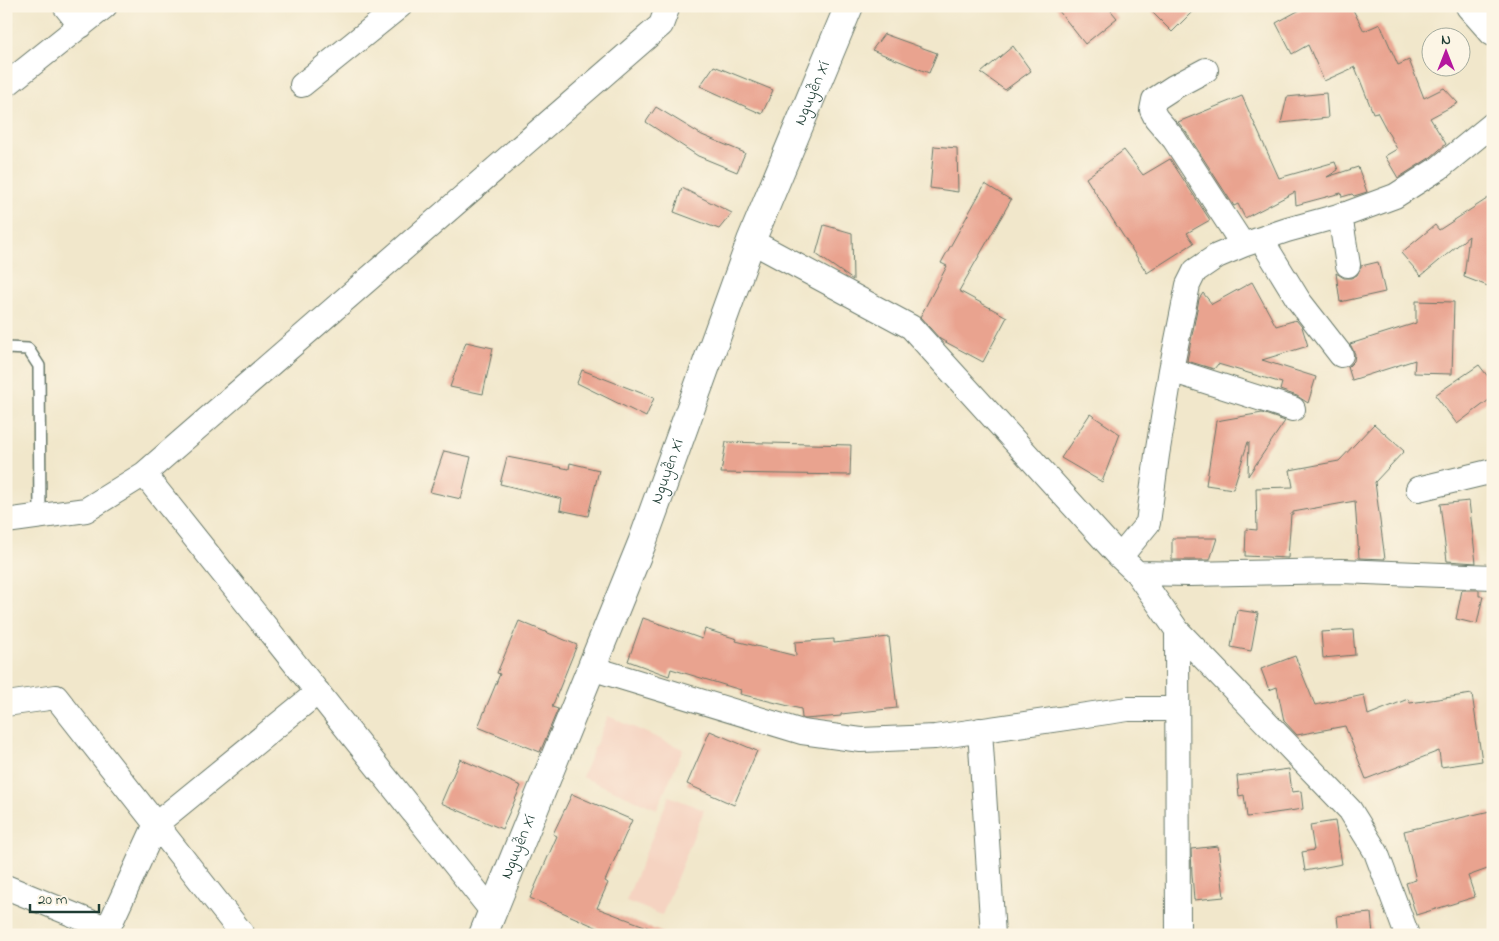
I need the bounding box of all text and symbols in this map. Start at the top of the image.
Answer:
north arrow [1422,28,1472,78]
text: N [1441,30,1451,51]
street label: Nguyễn Xí [788,57,837,129]
street label: Nguyễn Xí [645,436,691,507]
street label: Nguyễn Xí [495,811,543,883]
scale bar [30,881,99,913]
text: 20 m [38,889,68,911]

